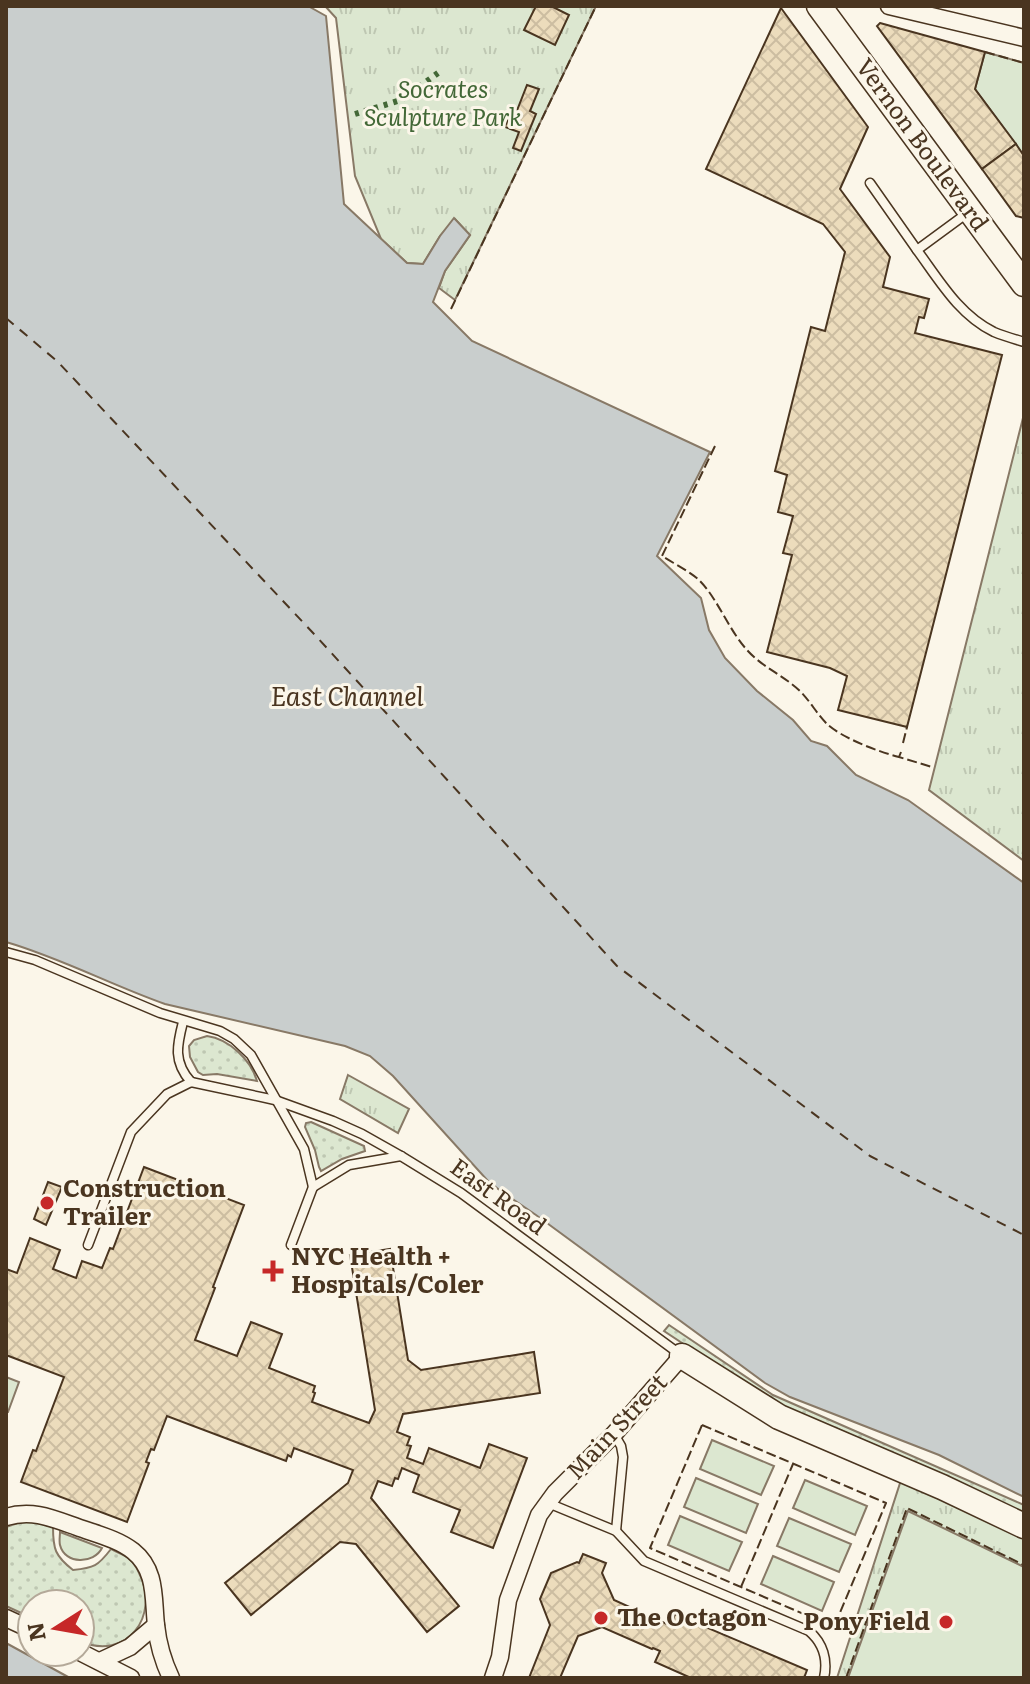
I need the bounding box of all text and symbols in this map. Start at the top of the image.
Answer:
street label: Vernon Boulevard [849,50,999,238]
park label: Socrates Sculpture Park [364,70,523,133]
water label: East Channel [270,675,424,714]
street label: East Road [444,1148,555,1242]
place label: Construction Trailer [63,1169,226,1232]
marker: Construction Trailer [38,1194,56,1212]
place label: NYC Health + Hospitals/Coler [291,1237,484,1300]
marker: NYC Health + Hospitals/Coler [262,1260,284,1282]
street label: Main Street [557,1364,674,1486]
north arrow [16,1588,96,1668]
place label: The Octagon [617,1598,767,1633]
place label: Pony Field [803,1602,930,1637]
marker: The Octagon [592,1609,610,1627]
marker: Pony Field [937,1613,955,1631]
text: N [17,1620,53,1644]

